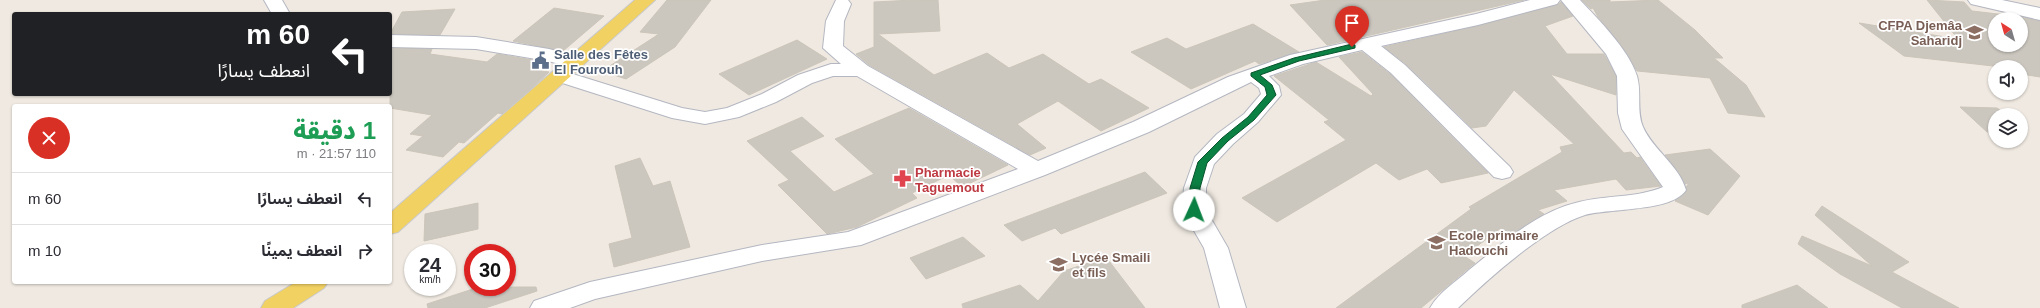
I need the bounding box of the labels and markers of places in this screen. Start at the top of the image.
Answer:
pin [1335,6,1369,47]
place label: CFPA Djemâa Saharidj [1878,18,1963,48]
school or university icon: CFPA Djemâa Saharidj [1965,22,1985,42]
place label: Salle des Fêtes El Fourouh [554,47,648,77]
public building icon: Salle des Fêtes El Fourouh [531,51,551,71]
place label: Pharmacie Taguemout [915,165,985,195]
pharmacy icon: Pharmacie Taguemout [892,169,912,189]
place label: Ecole primaire Hadouchi [1449,228,1539,258]
school or university icon: Ecole primaire Hadouchi [1426,232,1446,252]
place label: Lycée Smaili et fils [1072,250,1150,280]
school or university icon: Lycée Smaili et fils [1049,254,1069,274]

